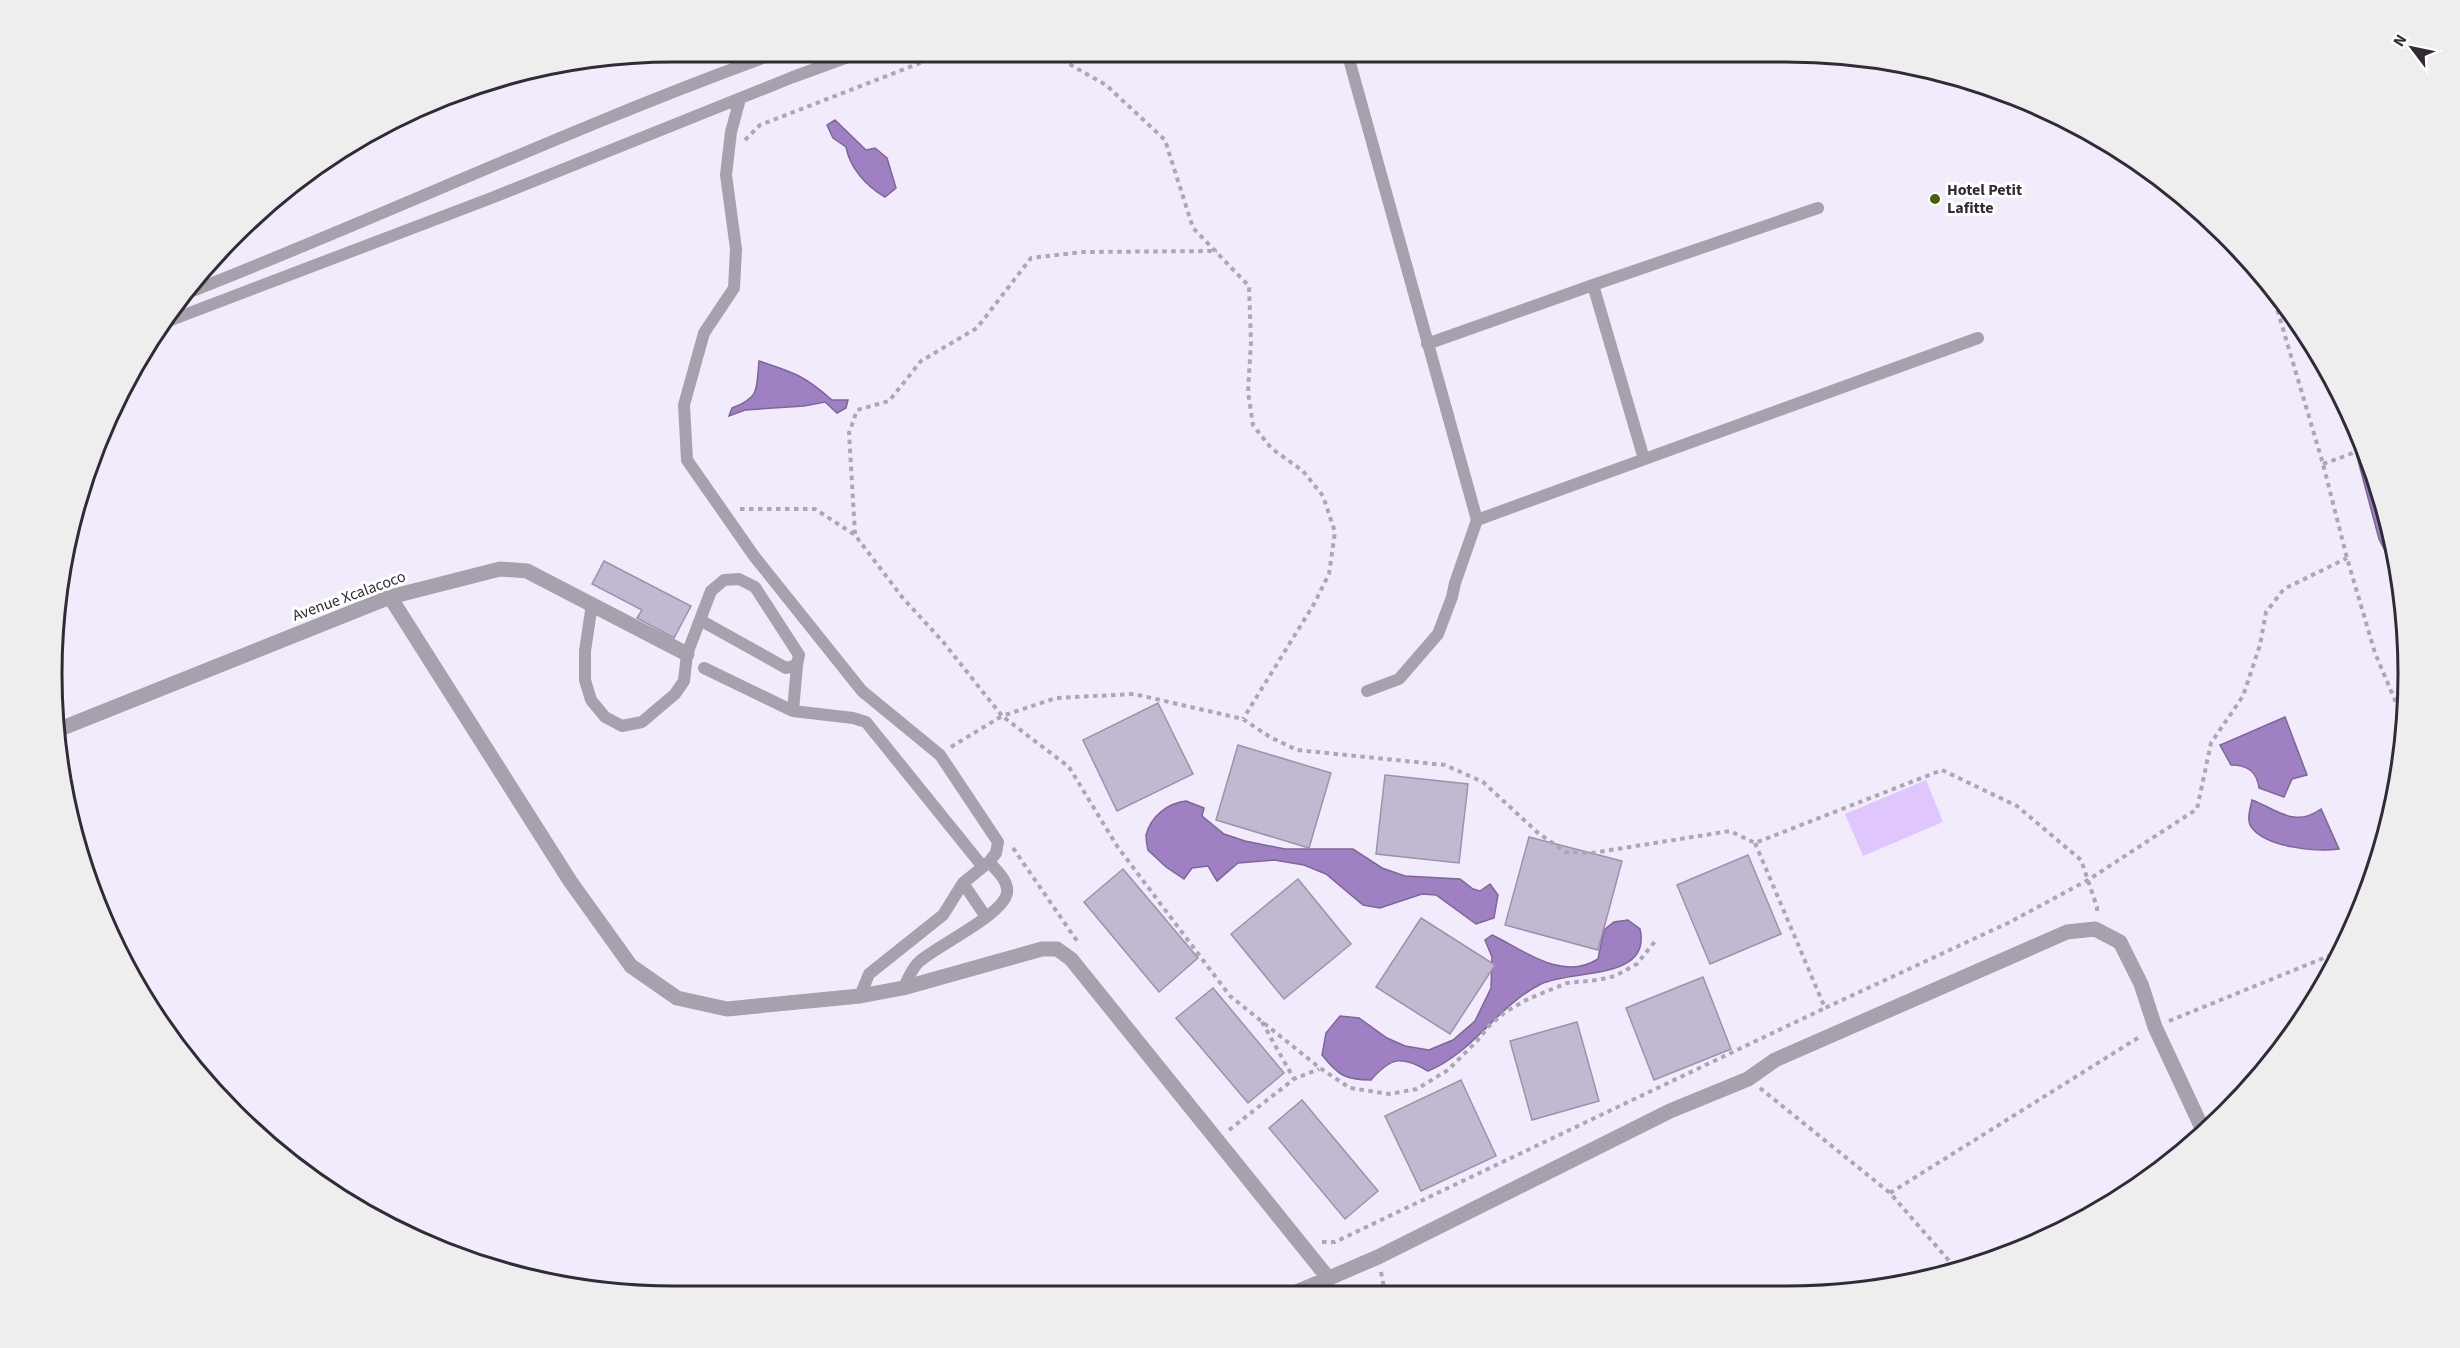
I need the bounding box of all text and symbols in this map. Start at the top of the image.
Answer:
north arrow [2382,18,2442,78]
text: N [2388,30,2412,51]
place label: Hotel Petit Lafitte [1947,179,2022,219]
marker: Hotel Petit Lafitte [1928,192,1942,206]
street label: Avenue Xcalacoco [289,565,409,627]

